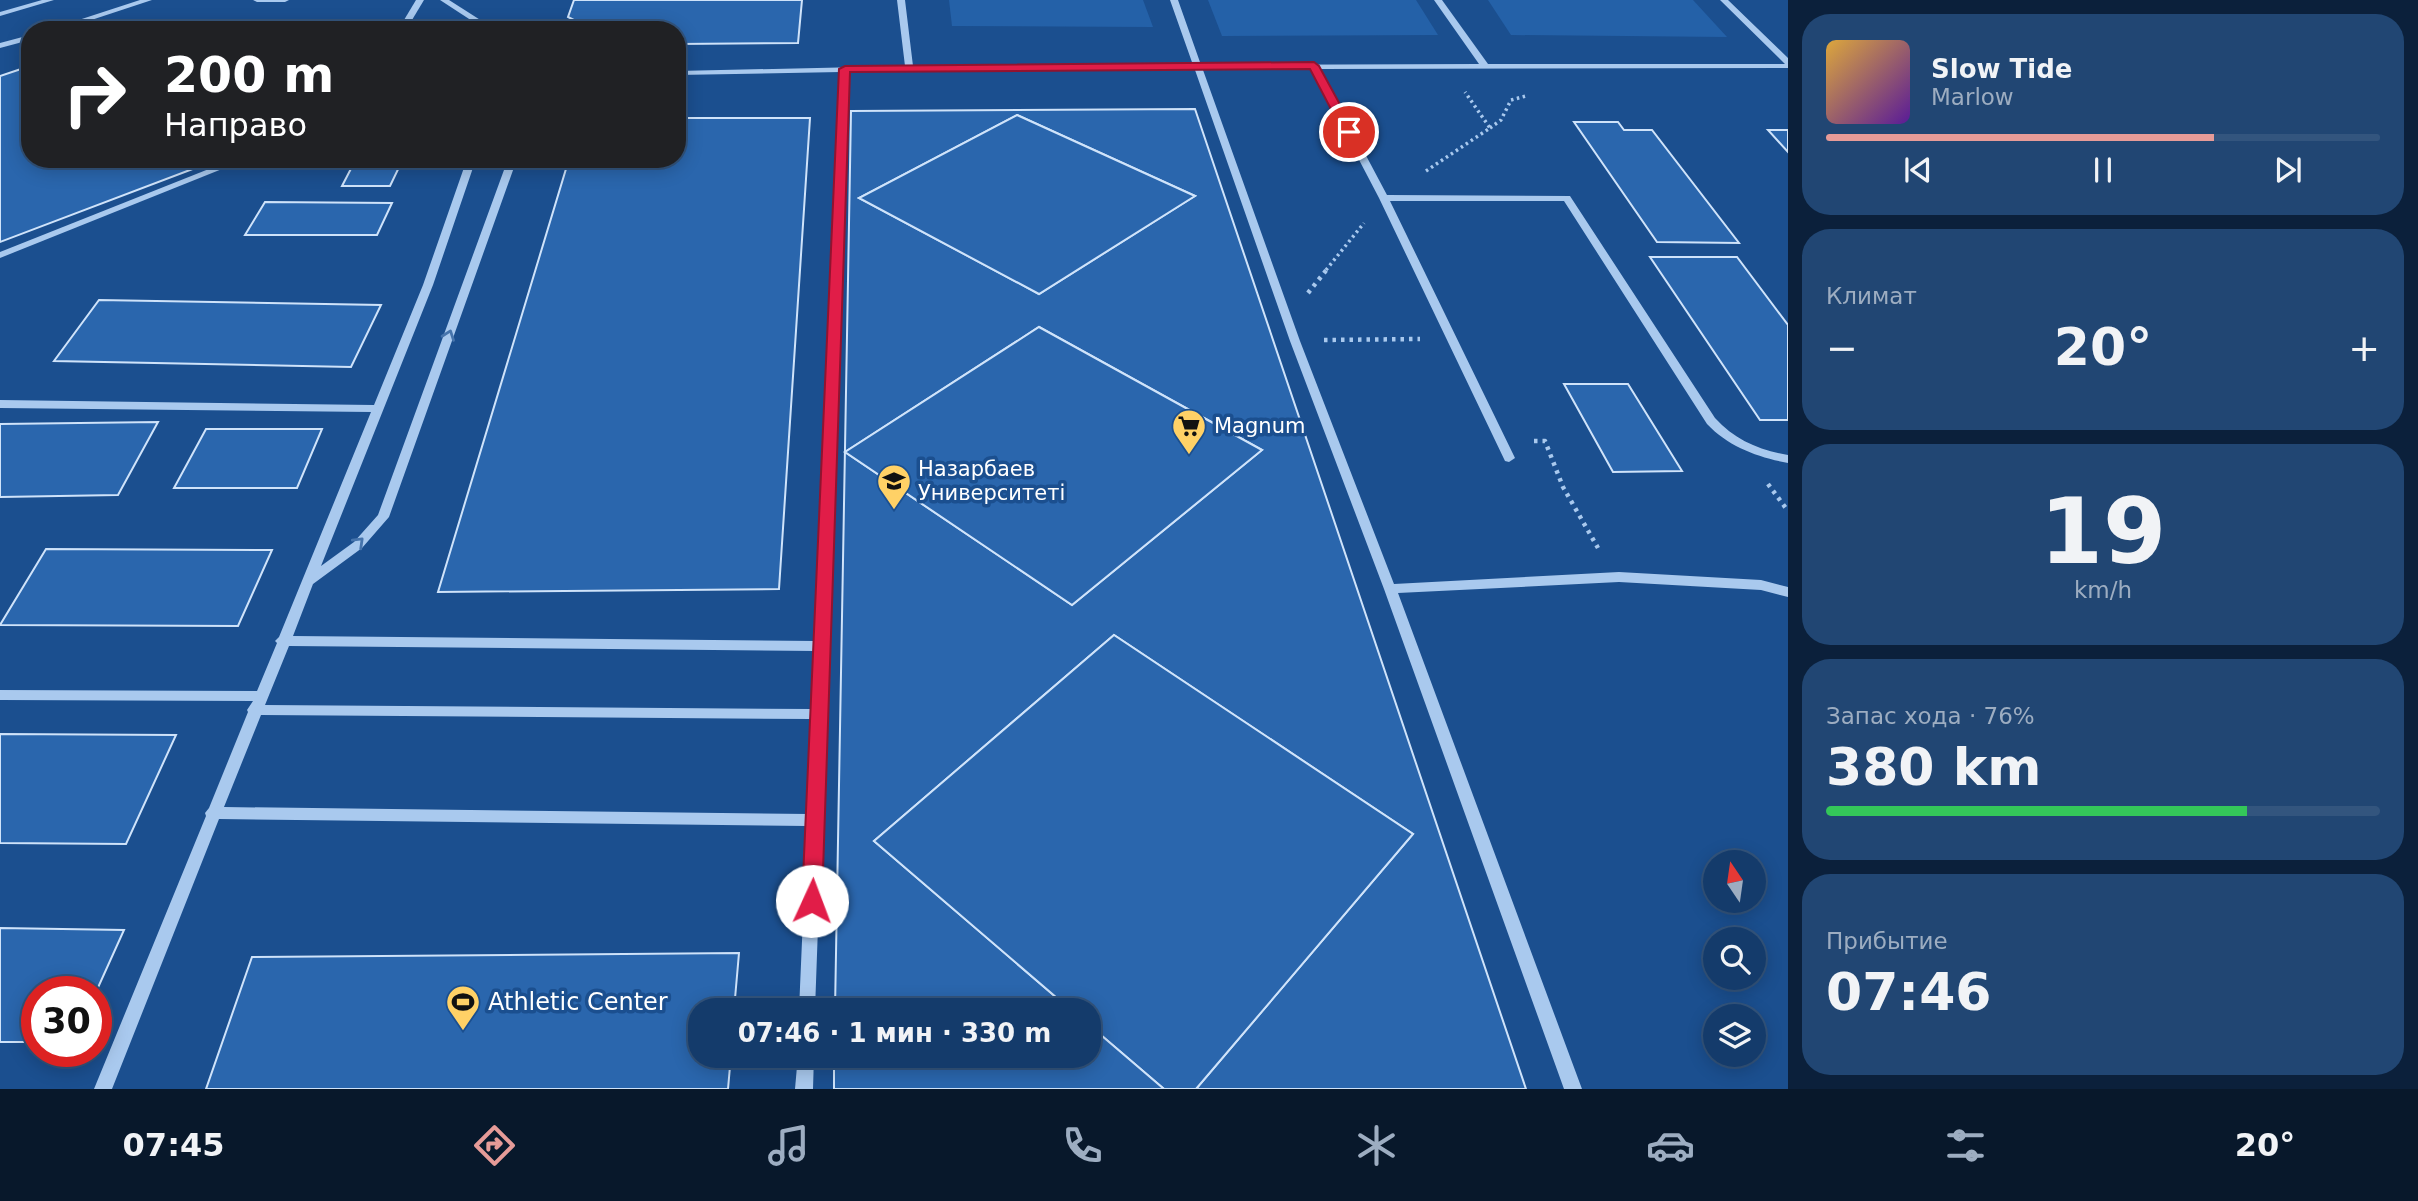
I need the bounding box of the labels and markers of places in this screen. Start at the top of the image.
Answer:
pin [1319,102,1379,162]
supermarket icon: Magnum [1170,407,1208,456]
place label: Magnum [1214,414,1305,438]
place label: Назарбаев Университеті [918,457,1065,505]
school or university icon: Назарбаев Университеті [875,462,913,511]
sports icon: Athletic Center [444,983,482,1032]
place label: Athletic Center [488,988,668,1016]

